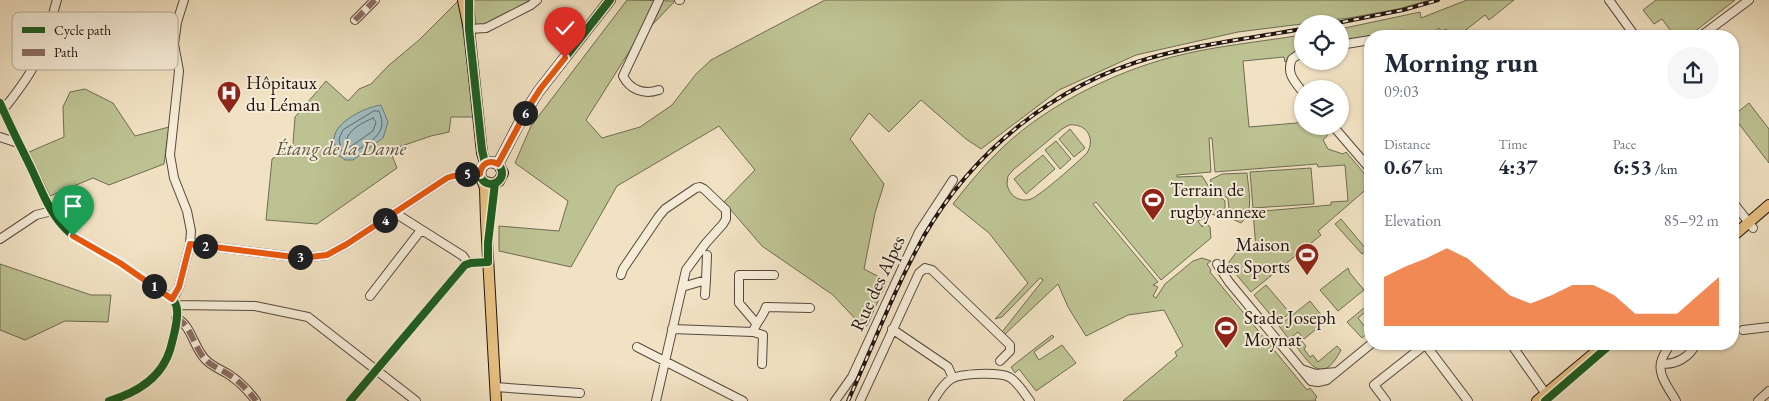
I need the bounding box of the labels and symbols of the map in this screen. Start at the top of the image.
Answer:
pin [544,7,586,58]
legend [12,12,178,70]
text: Cycle path [54,21,111,39]
text: Path [54,43,78,61]
place label: Hôpitaux du Léman [246,70,320,117]
hospital icon: Hôpitaux du Léman [216,80,242,114]
pin: 6 [512,100,538,126]
park label: Étang de la Dame [275,136,407,161]
pin: 5 [454,162,480,186]
place label: Terrain de rugby annexe [1170,177,1266,224]
pin [52,185,94,236]
sports icon: Terrain de rugby annexe [1140,187,1166,221]
pin: 4 [372,208,398,232]
street label: Rue des Alpes [844,231,911,335]
place label: Maison des Sports [1216,232,1290,279]
pin: 2 [192,234,218,258]
sports icon: Maison des Sports [1294,242,1320,276]
pin: 3 [288,244,312,270]
pin: 1 [142,274,166,298]
place label: Stade Joseph Moynat [1244,305,1336,352]
sports icon: Stade Joseph Moynat [1213,315,1239,349]

